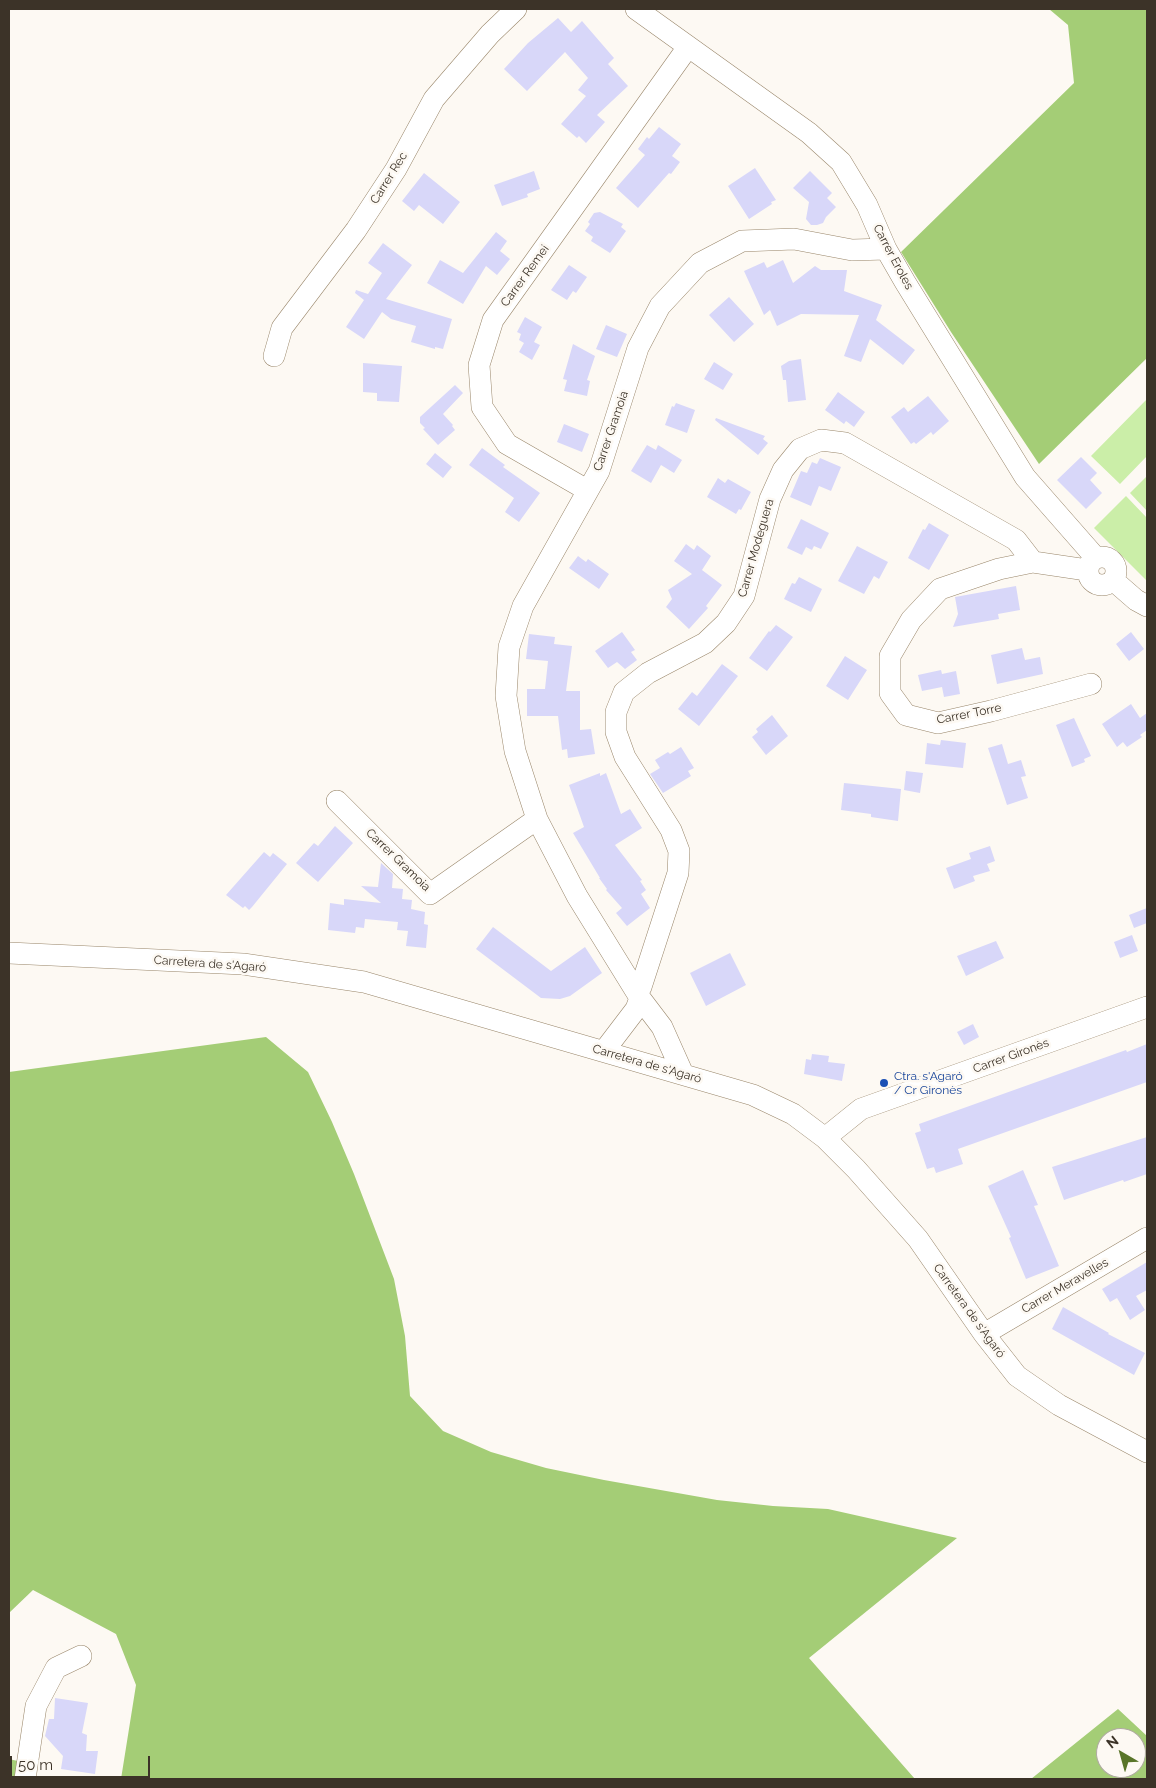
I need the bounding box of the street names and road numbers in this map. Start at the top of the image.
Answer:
street label: Carrer Rec [367,149,411,207]
street label: Carrer Eroles [870,222,916,292]
street label: Carrer Remei [498,242,552,310]
street label: Carrer Gramoia [591,389,631,473]
street label: Carrer Modeguera [735,497,777,599]
street label: Carrer Torre [935,701,1003,727]
street label: Carrer Gramoia [363,826,433,894]
street label: Carretera de s'Agaró [153,953,267,975]
street label: Carrer Gironès [971,1036,1051,1076]
street label: Carretera de s'Agaró [591,1042,703,1086]
street label: Carrer Meravelles [1019,1255,1111,1317]
street label: Carretera de s'Agaró [930,1261,1008,1361]

